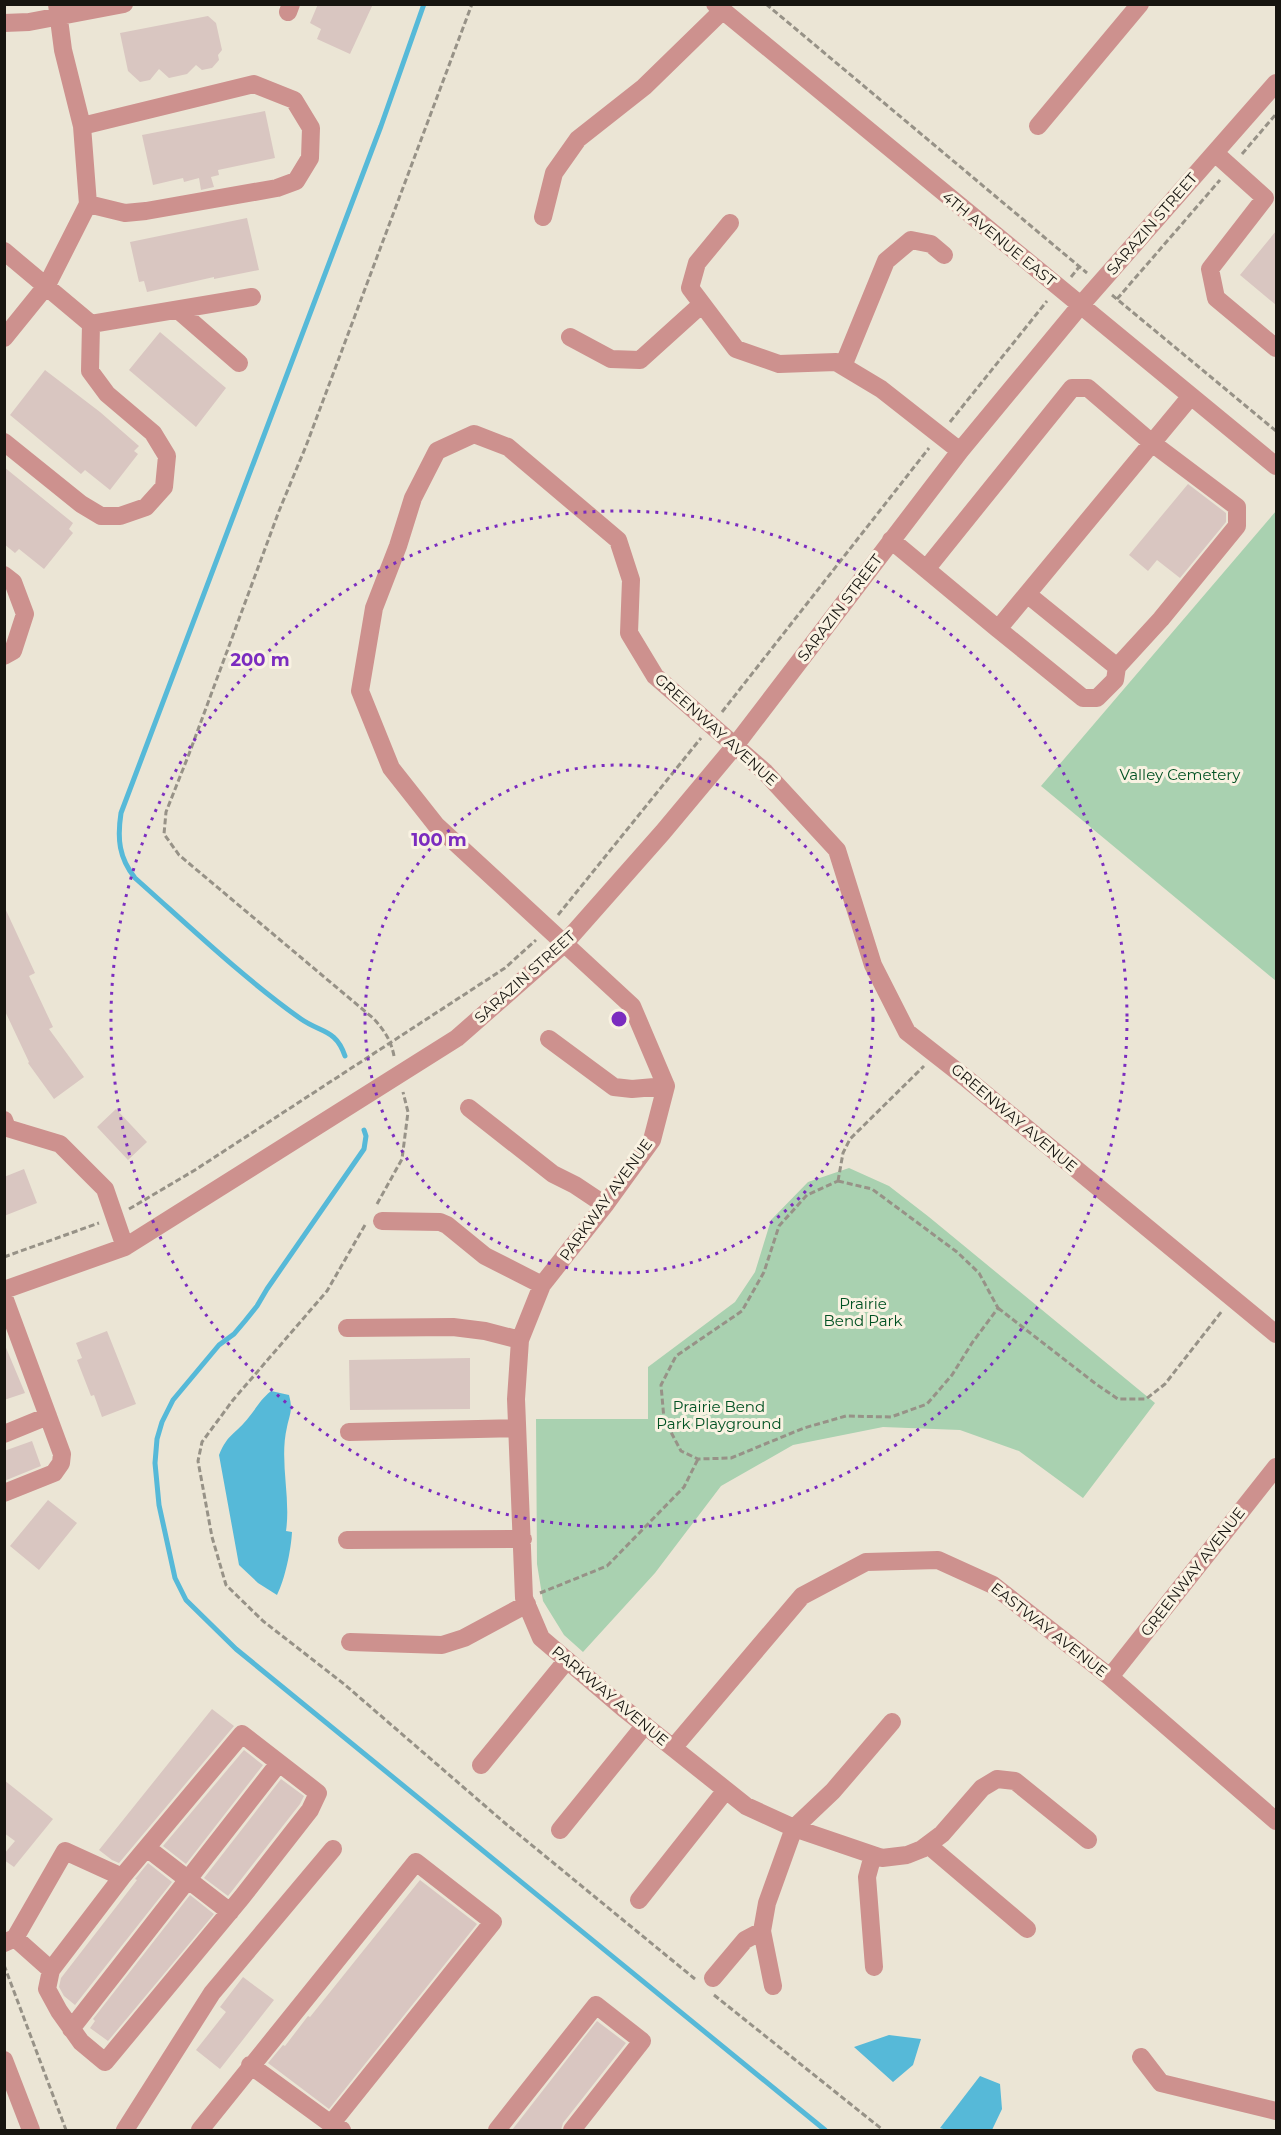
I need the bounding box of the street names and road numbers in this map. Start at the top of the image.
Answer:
street label: SARAZIN STREET [1102,168,1201,279]
street label: 4TH AVENUE EAST [939,187,1060,291]
street label: SARAZIN STREET [793,550,886,665]
street label: GREENWAY AVENUE [651,669,782,790]
street label: SARAZIN STREET [470,926,579,1027]
street label: GREENWAY AVENUE [947,1059,1081,1176]
street label: PARKWAY AVENUE [555,1135,656,1264]
street label: GREENWAY AVENUE [1136,1503,1249,1640]
street label: EASTWAY AVENUE [987,1578,1111,1681]
street label: PARKWAY AVENUE [548,1641,672,1750]

